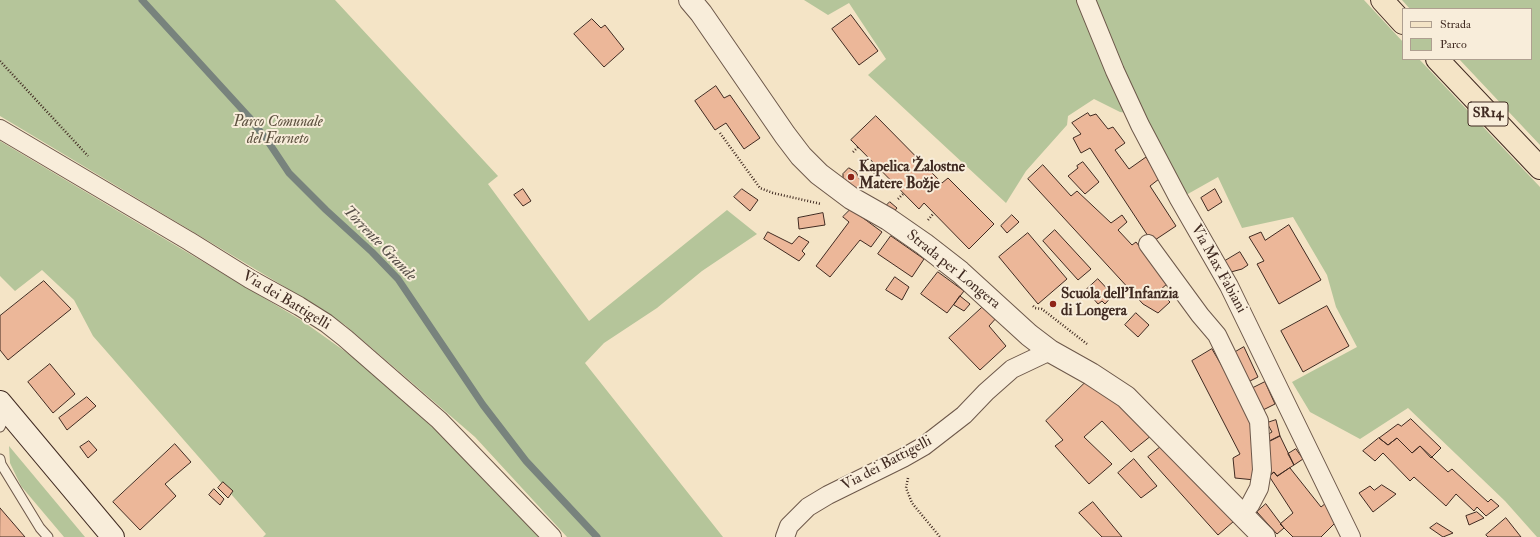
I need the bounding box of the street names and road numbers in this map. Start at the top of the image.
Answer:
road number: SR14 [1468,102,1508,126]
street label: Via Max Fabiani [1186,222,1250,316]
street label: Strada per Longera [902,227,1004,313]
street label: Via dei Battigelli [239,268,333,334]
street label: Via dei Battigelli [839,433,935,495]

